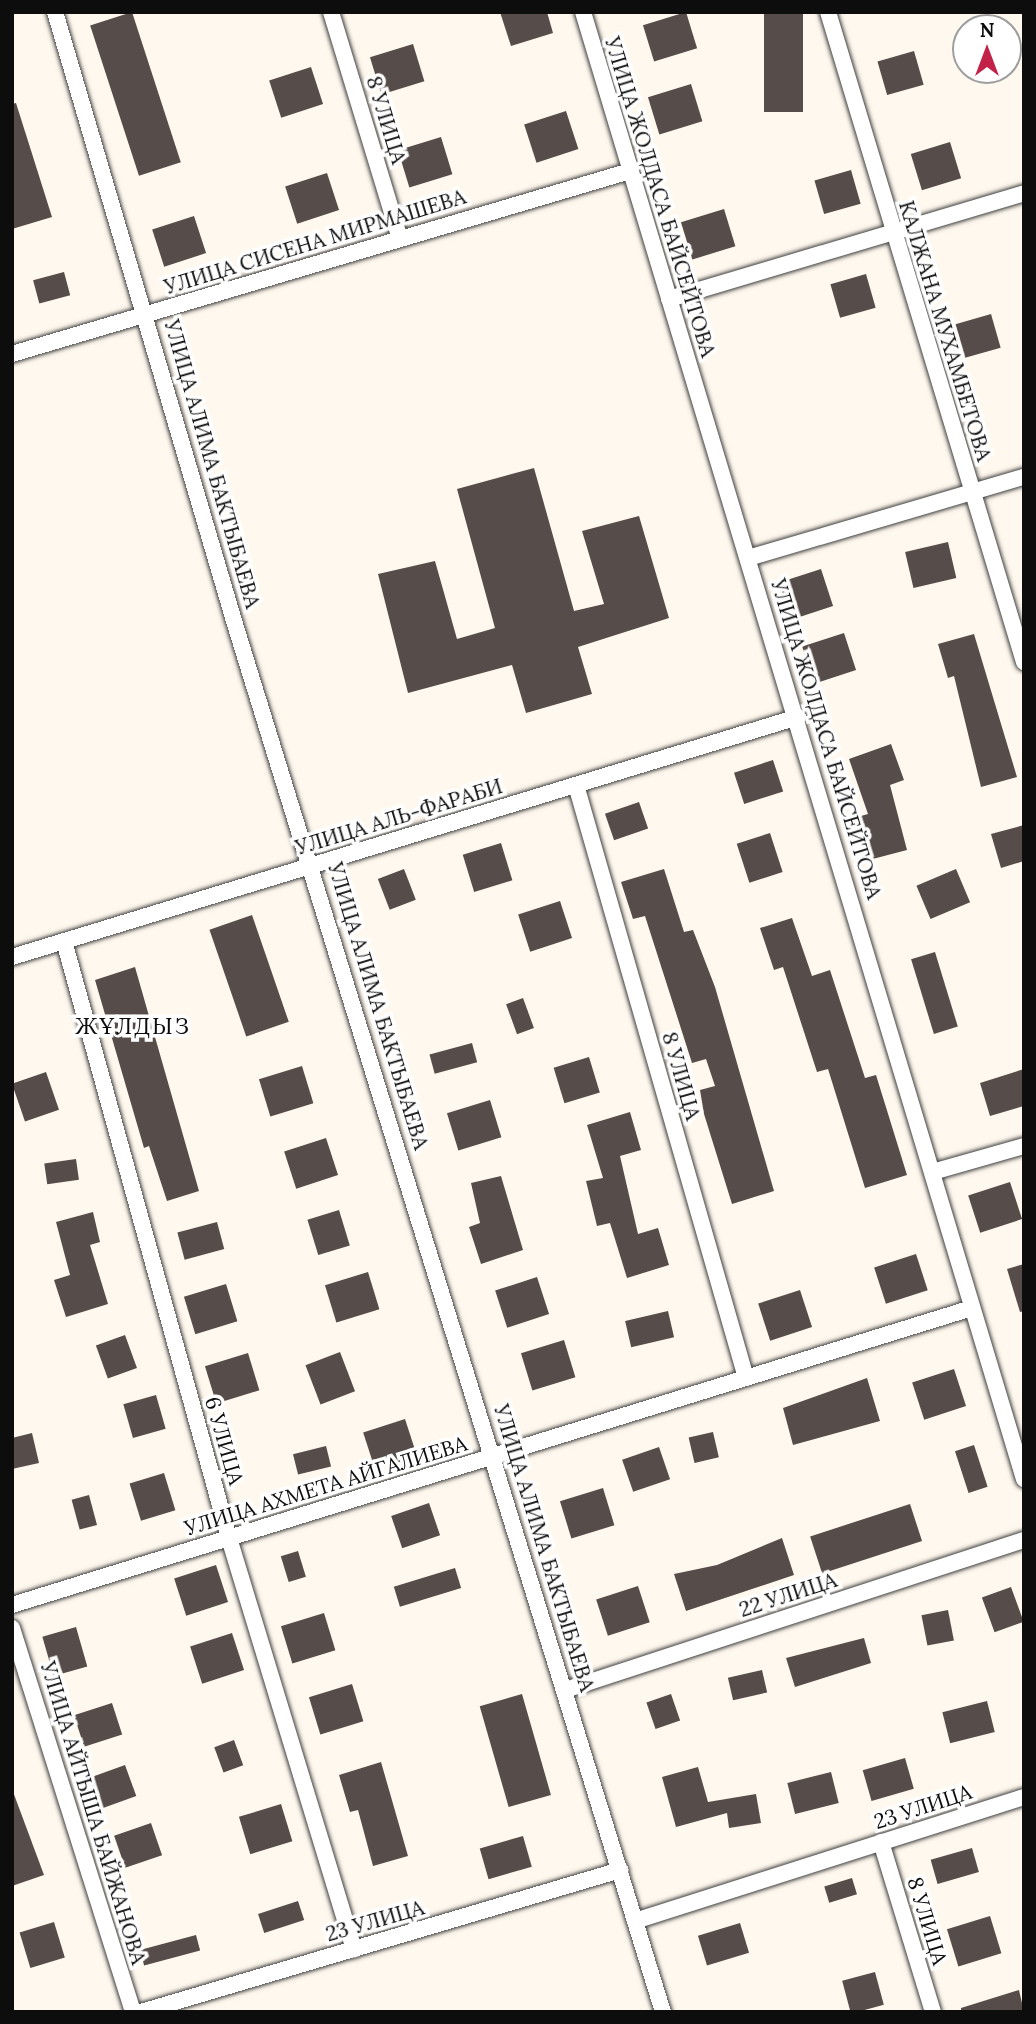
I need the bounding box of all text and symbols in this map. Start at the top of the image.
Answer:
north arrow [952,14,1022,84]
text: N [980,18,994,42]
street label: УЛИЦА ЖОЛДАСА БАЙСЕЙТОВА [599,34,721,360]
street label: 8 УЛИЦА [361,73,411,167]
street label: УЛИЦА СИСЕНА МИРМАШЕВА [161,184,469,300]
street label: КАЛЖАНА МУХАМБЕТОВА [893,198,997,464]
street label: УЛИЦА АЛИМА БАКТЫБАЕВА [159,317,265,611]
street label: УЛИЦА ЖОЛДАСА БАЙСЕЙТОВА [765,576,887,902]
street label: УЛИЦА АЛЬ-ФАРАБИ [292,773,506,861]
street label: УЛИЦА АЛИМА БАКТЫБАЕВА [322,859,434,1153]
district label: ЖҰЛДЫЗ [76,1012,190,1040]
street label: 8 УЛИЦА [656,1029,706,1123]
street label: 6 УЛИЦА [199,1394,249,1488]
street label: УЛИЦА АЛИМА БАКТЫБАЕВА [488,1401,600,1695]
street label: УЛИЦА АХМЕТА АЙГАЛИЕВА [182,1431,470,1541]
street label: 22 УЛИЦА [736,1567,840,1623]
street label: УЛИЦА АЙТЫША БАЙЖАНОВА [35,1659,151,1967]
street label: 23 УЛИЦА [871,1779,975,1835]
street label: 8 УЛИЦА [902,1874,952,1968]
street label: 23 УЛИЦА [323,1895,427,1947]

